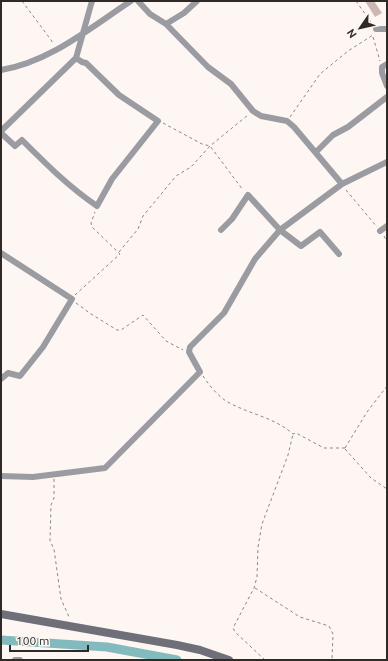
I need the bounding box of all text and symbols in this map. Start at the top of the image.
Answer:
north arrow [340,8,380,48]
text: N [344,27,359,40]
scale bar [10,627,88,653]
text: 100 m [16,634,49,647]

